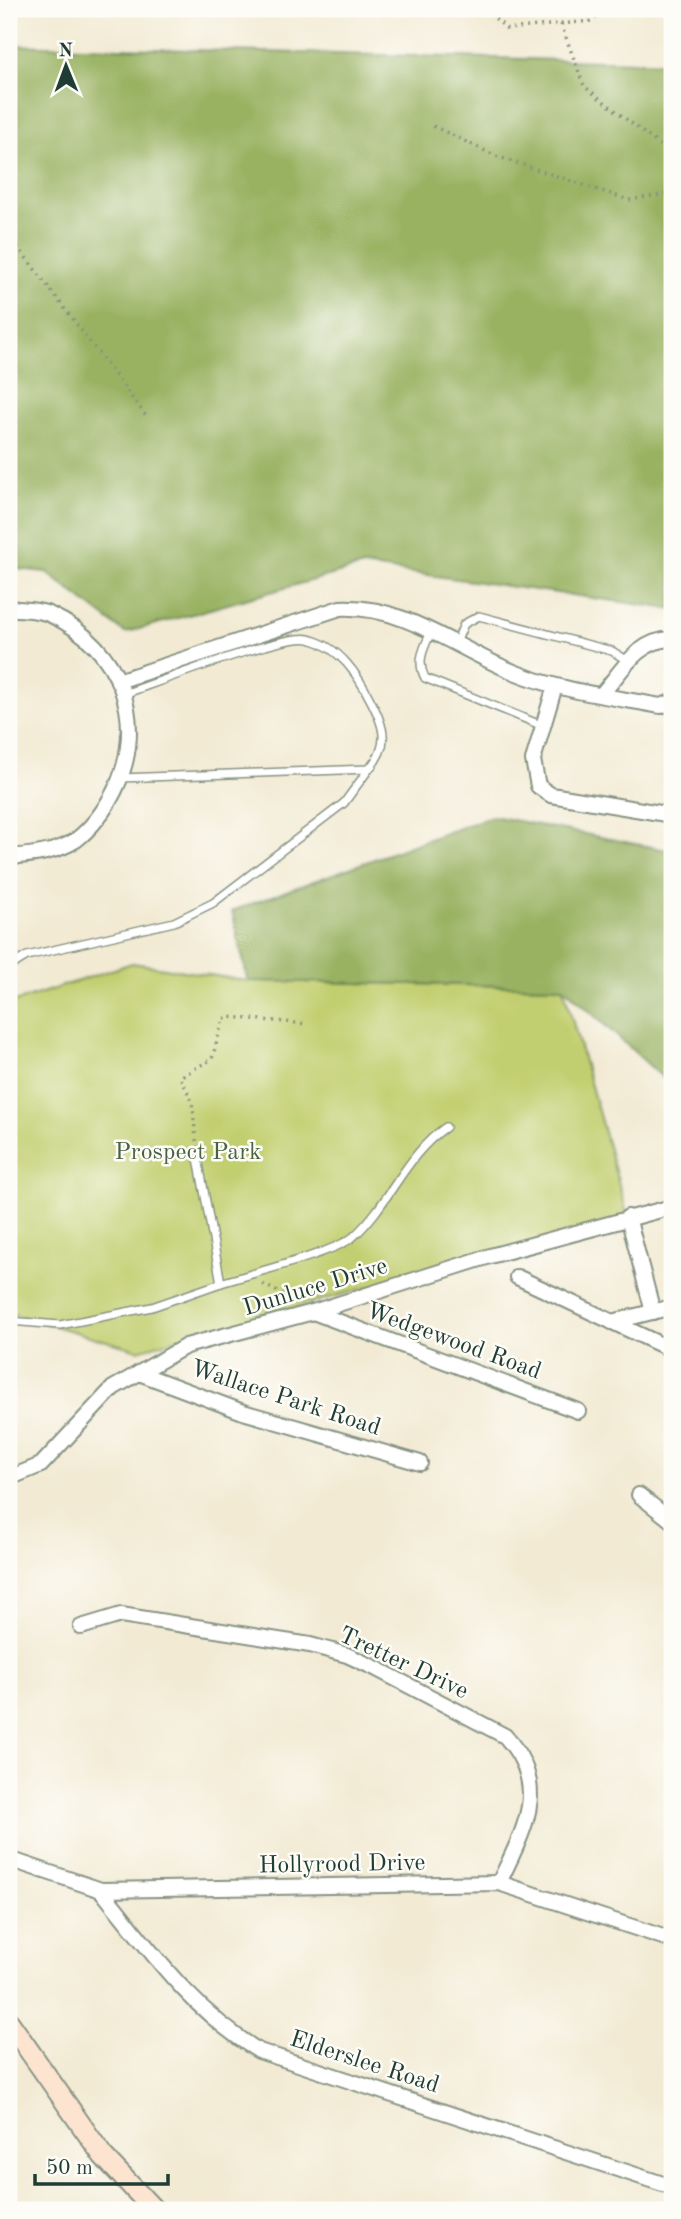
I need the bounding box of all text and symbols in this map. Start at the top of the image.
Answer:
north arrow [32,32,102,102]
text: N [58,42,74,61]
park label: Prospect Park [115,1141,261,1165]
street label: Dunluce Drive [241,1255,391,1321]
street label: Wedgewood Road [362,1299,544,1385]
street label: Wallace Park Road [187,1357,383,1441]
street label: Tretter Drive [335,1623,472,1704]
street label: Hollyrood Drive [258,1852,426,1878]
street label: Elderslee Road [287,2027,442,2098]
scale bar [35,2142,168,2186]
text: 50 m [46,2158,93,2179]

